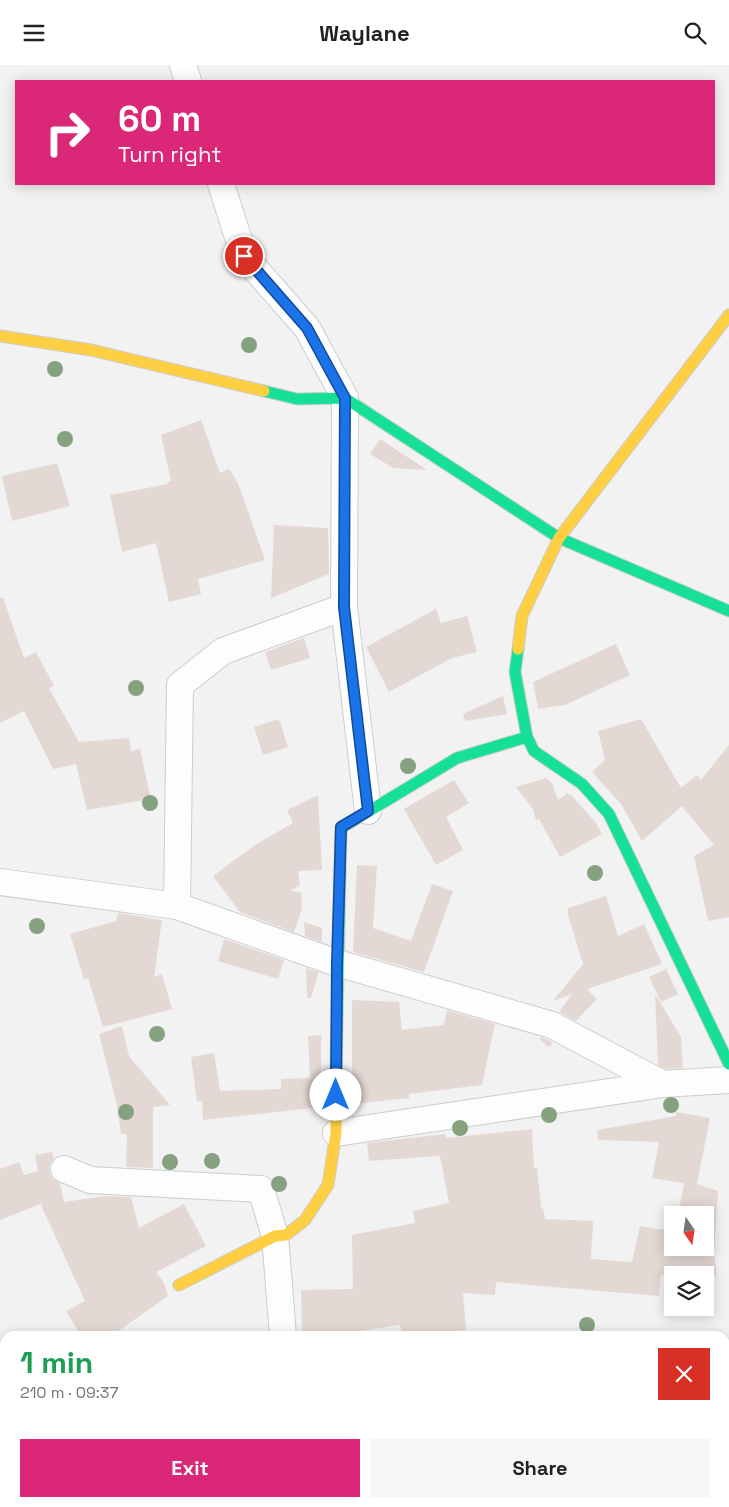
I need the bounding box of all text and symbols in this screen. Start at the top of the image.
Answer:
icon: menu [20,19,48,47]
text: Waylane [319,19,410,47]
icon: search [681,19,709,47]
text: 60 m [118,97,201,141]
icon: right [35,100,100,165]
text: Turn right [118,140,221,168]
pin [223,235,265,277]
icon: arrive [230,242,258,270]
position arrow [309,1068,361,1120]
north arrow [664,1206,714,1256]
map controls [664,1206,714,1316]
button: layers [664,1266,714,1316]
text: 1 min [20,1343,93,1382]
button: close [658,1348,710,1400]
text: 210 m · 09:37 [20,1382,118,1403]
button: Exit [20,1439,360,1497]
button: Share [370,1439,710,1497]

